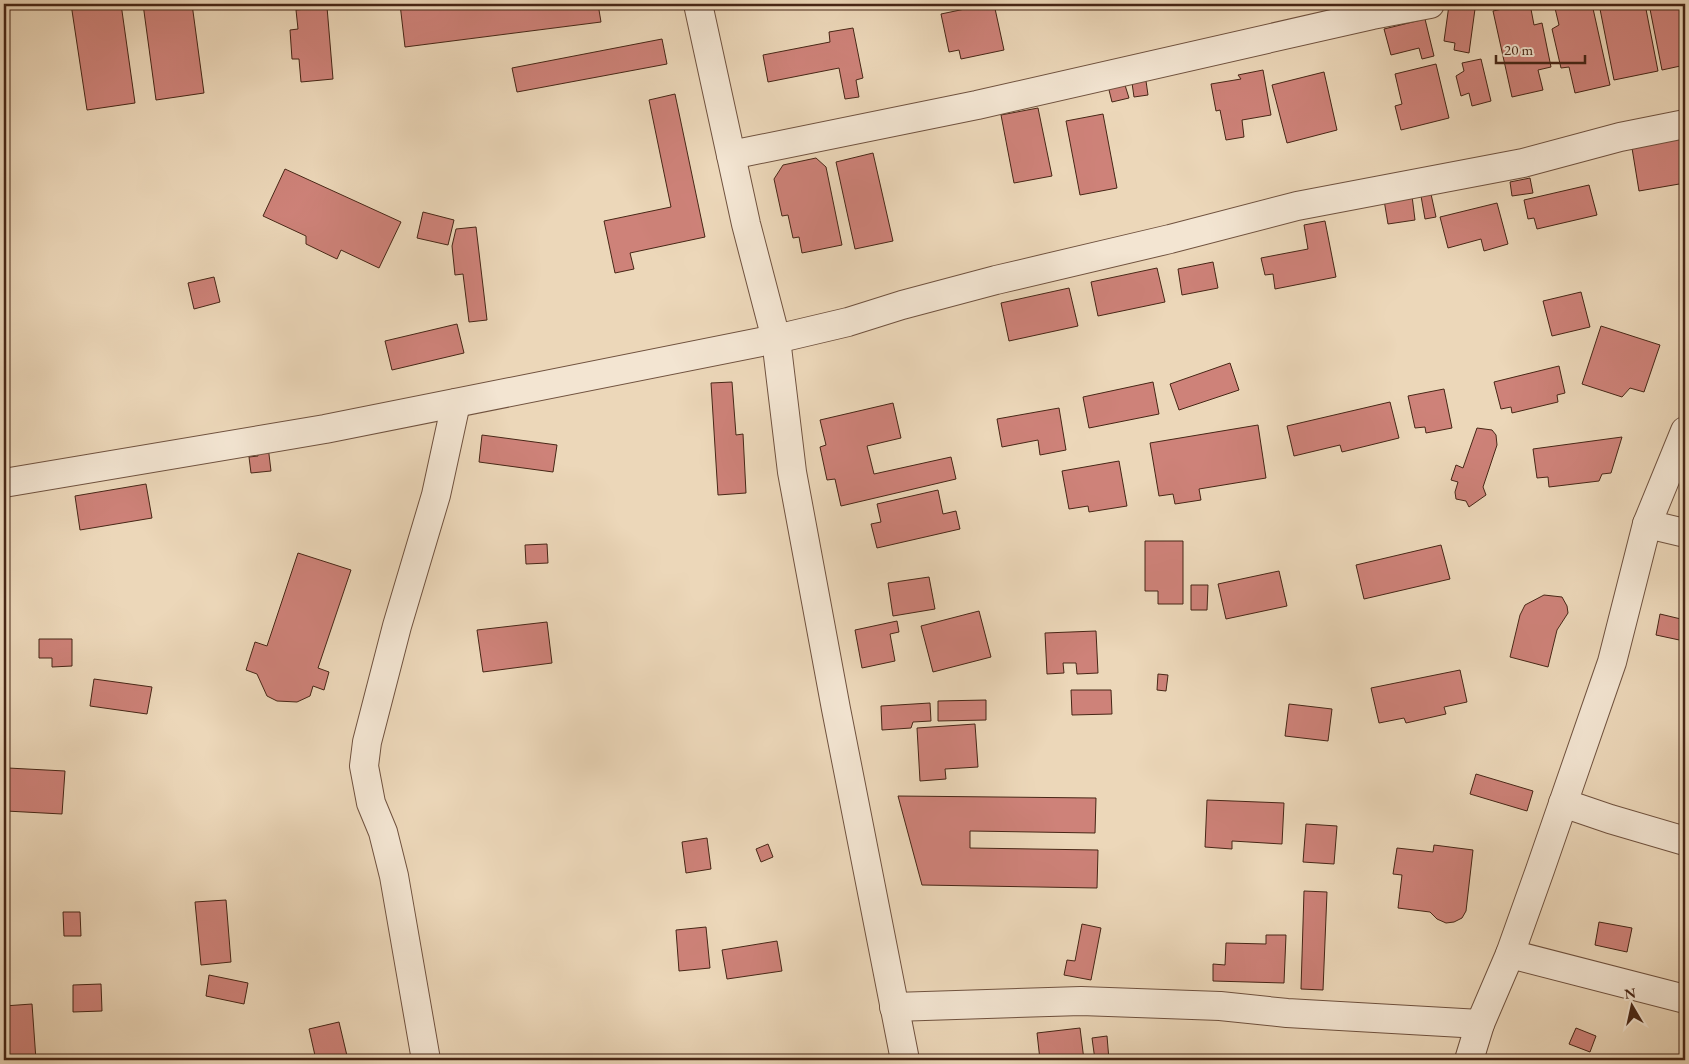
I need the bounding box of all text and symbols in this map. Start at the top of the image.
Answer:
scale bar [1496,32,1585,64]
text: 20 m [1504,40,1533,59]
north arrow [1606,982,1656,1032]
text: N [1623,983,1638,1003]

